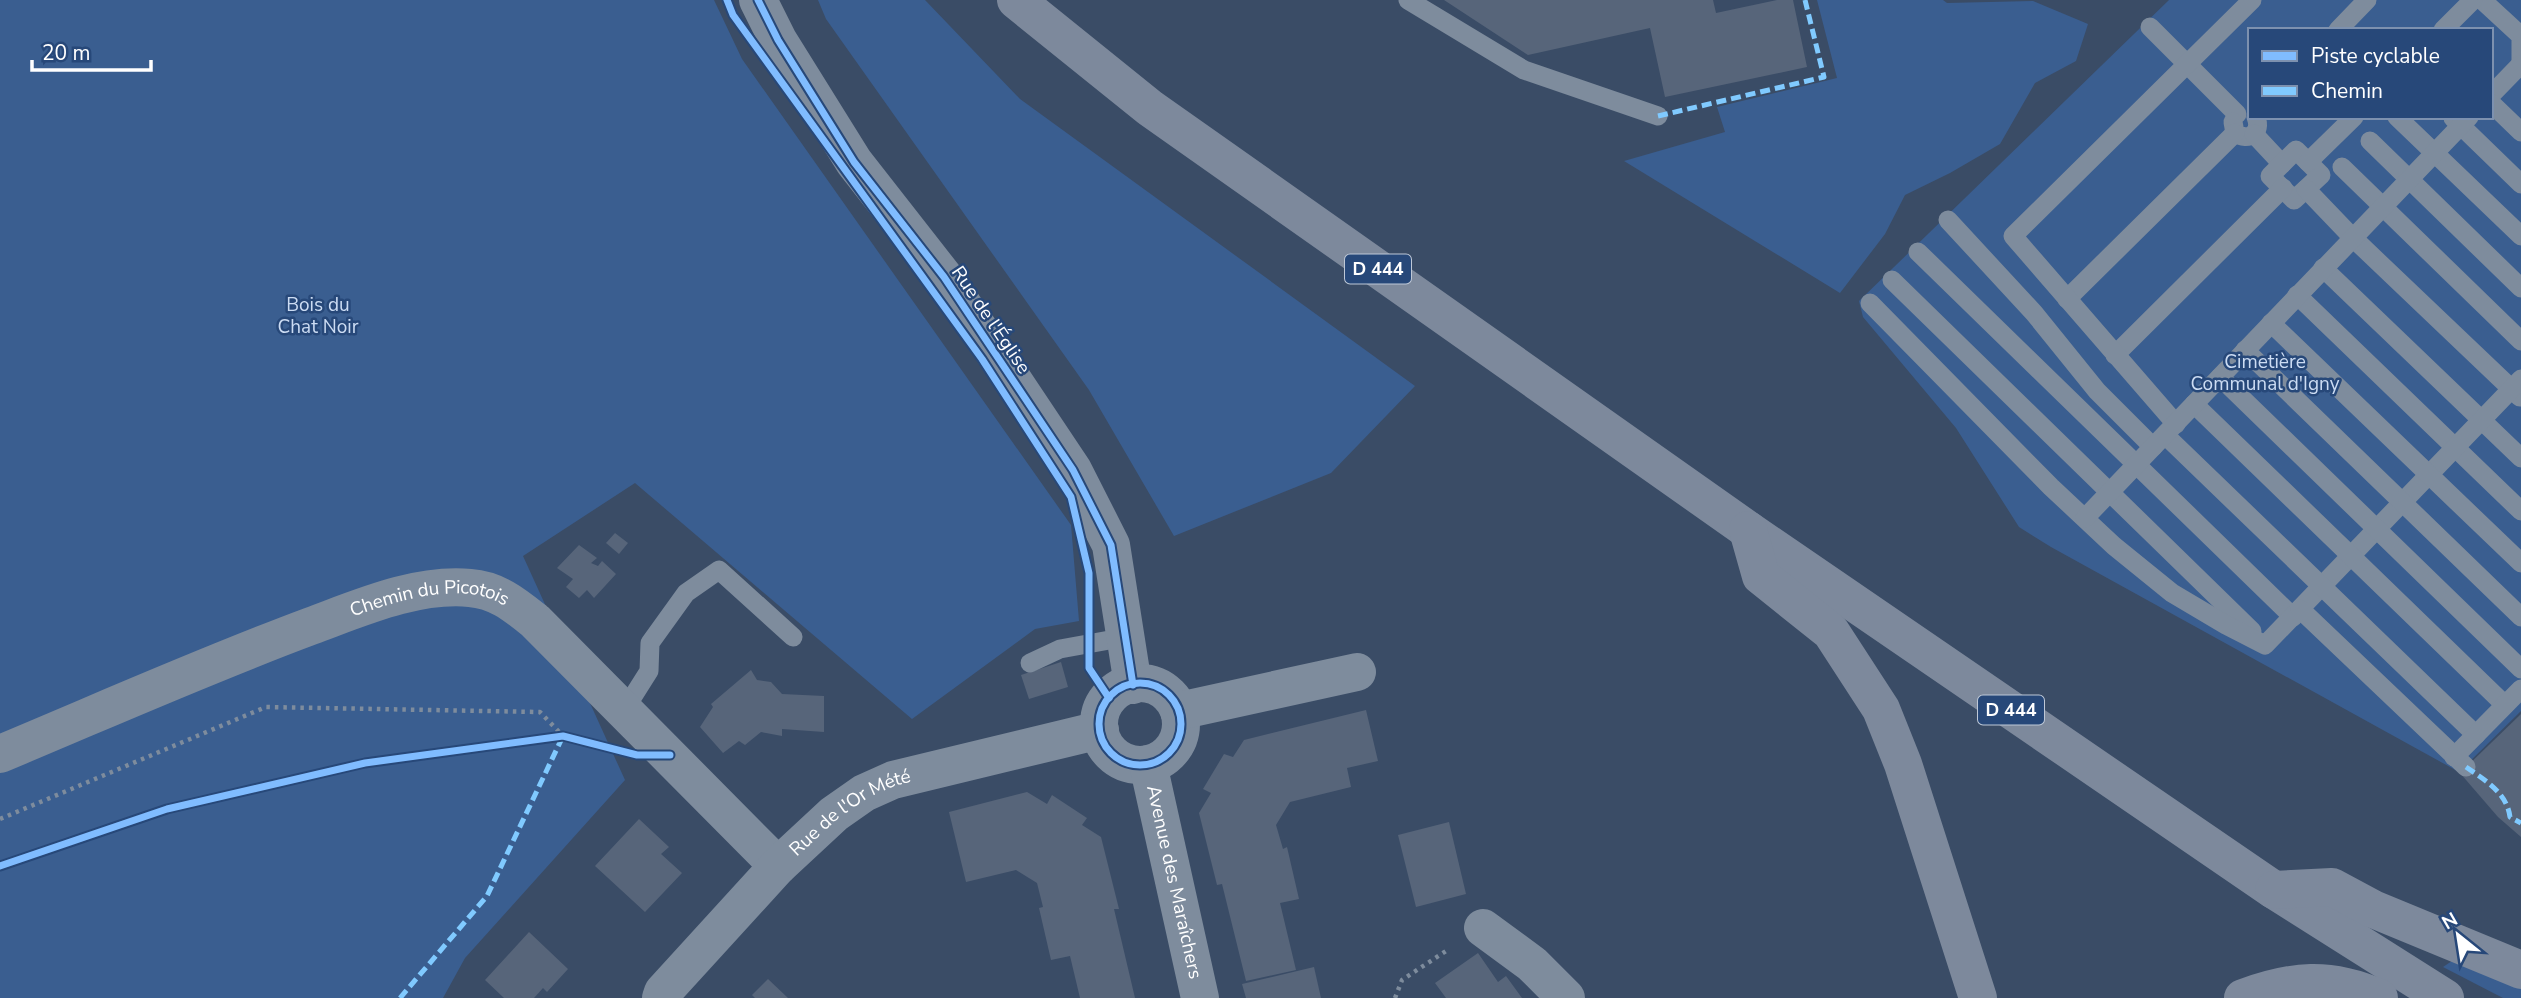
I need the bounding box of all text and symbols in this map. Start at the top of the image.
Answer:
scale bar [32,28,150,72]
legend [2248,28,2493,119]
text: 20 m [42,39,91,67]
text: Piste cyclable [2311,42,2440,70]
text: Chemin [2311,77,2383,105]
road number: D 444 [1345,255,1411,284]
street label: Rue de l'Église [945,261,1037,379]
park label: Bois du Chat Noir [277,292,359,340]
park label: Cimetière Communal d'Igny [2191,349,2340,397]
street label: Chemin du Picotois [346,574,514,623]
road number: D 444 [1978,696,2044,724]
street label: Rue de l'Or Mété [784,763,913,862]
street label: Avenue des Maraîchers [1140,783,1208,982]
north arrow [2423,900,2493,970]
text: N [2437,906,2463,936]

